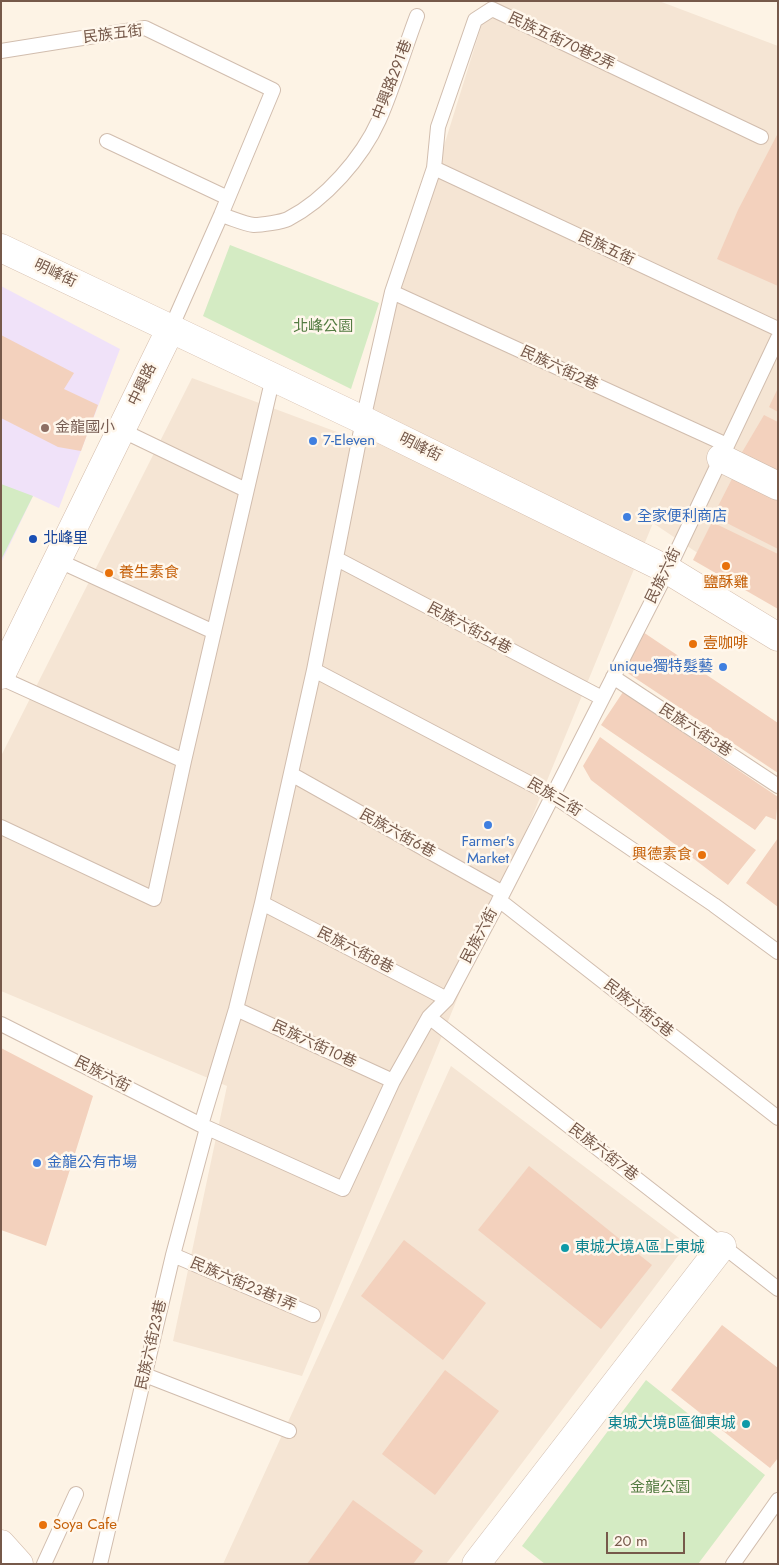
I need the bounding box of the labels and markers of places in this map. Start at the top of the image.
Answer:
place label: 金龍國小 [55,419,115,437]
marker: 金龍國小 [39,422,51,434]
place label: 7-Eleven [323,432,375,450]
marker: 7-Eleven [307,435,319,447]
place label: 全家便利商店 [637,508,727,526]
marker: 全家便利商店 [621,511,633,523]
place label: 北峰里 [43,530,88,548]
marker: 北峰里 [27,533,39,545]
marker: 鹽酥雞 [720,560,732,572]
place label: 養生素食 [119,564,179,582]
marker: 養生素食 [103,567,115,579]
place label: 鹽酥雞 [704,574,748,592]
place label: 壹咖啡 [703,635,748,653]
marker: 壹咖啡 [687,638,699,650]
place label: unique獨特髮藝 [609,658,713,676]
marker: unique獨特髮藝 [717,661,729,673]
marker: Farmer's Market [482,819,494,831]
place label: Farmer's Market [462,833,514,868]
place label: 興德素食 [632,846,692,864]
marker: 興德素食 [696,849,708,861]
place label: 金龍公有市場 [47,1154,137,1172]
marker: 金龍公有市場 [31,1157,43,1169]
place label: 東城大境A區上東城 [575,1239,705,1257]
marker: 東城大境A區上東城 [559,1242,571,1254]
place label: 東城大境B區御東城 [608,1415,736,1433]
marker: 東城大境B區御東城 [740,1418,752,1430]
place label: Soya Cafe [53,1516,117,1534]
marker: Soya Cafe [37,1519,49,1531]

